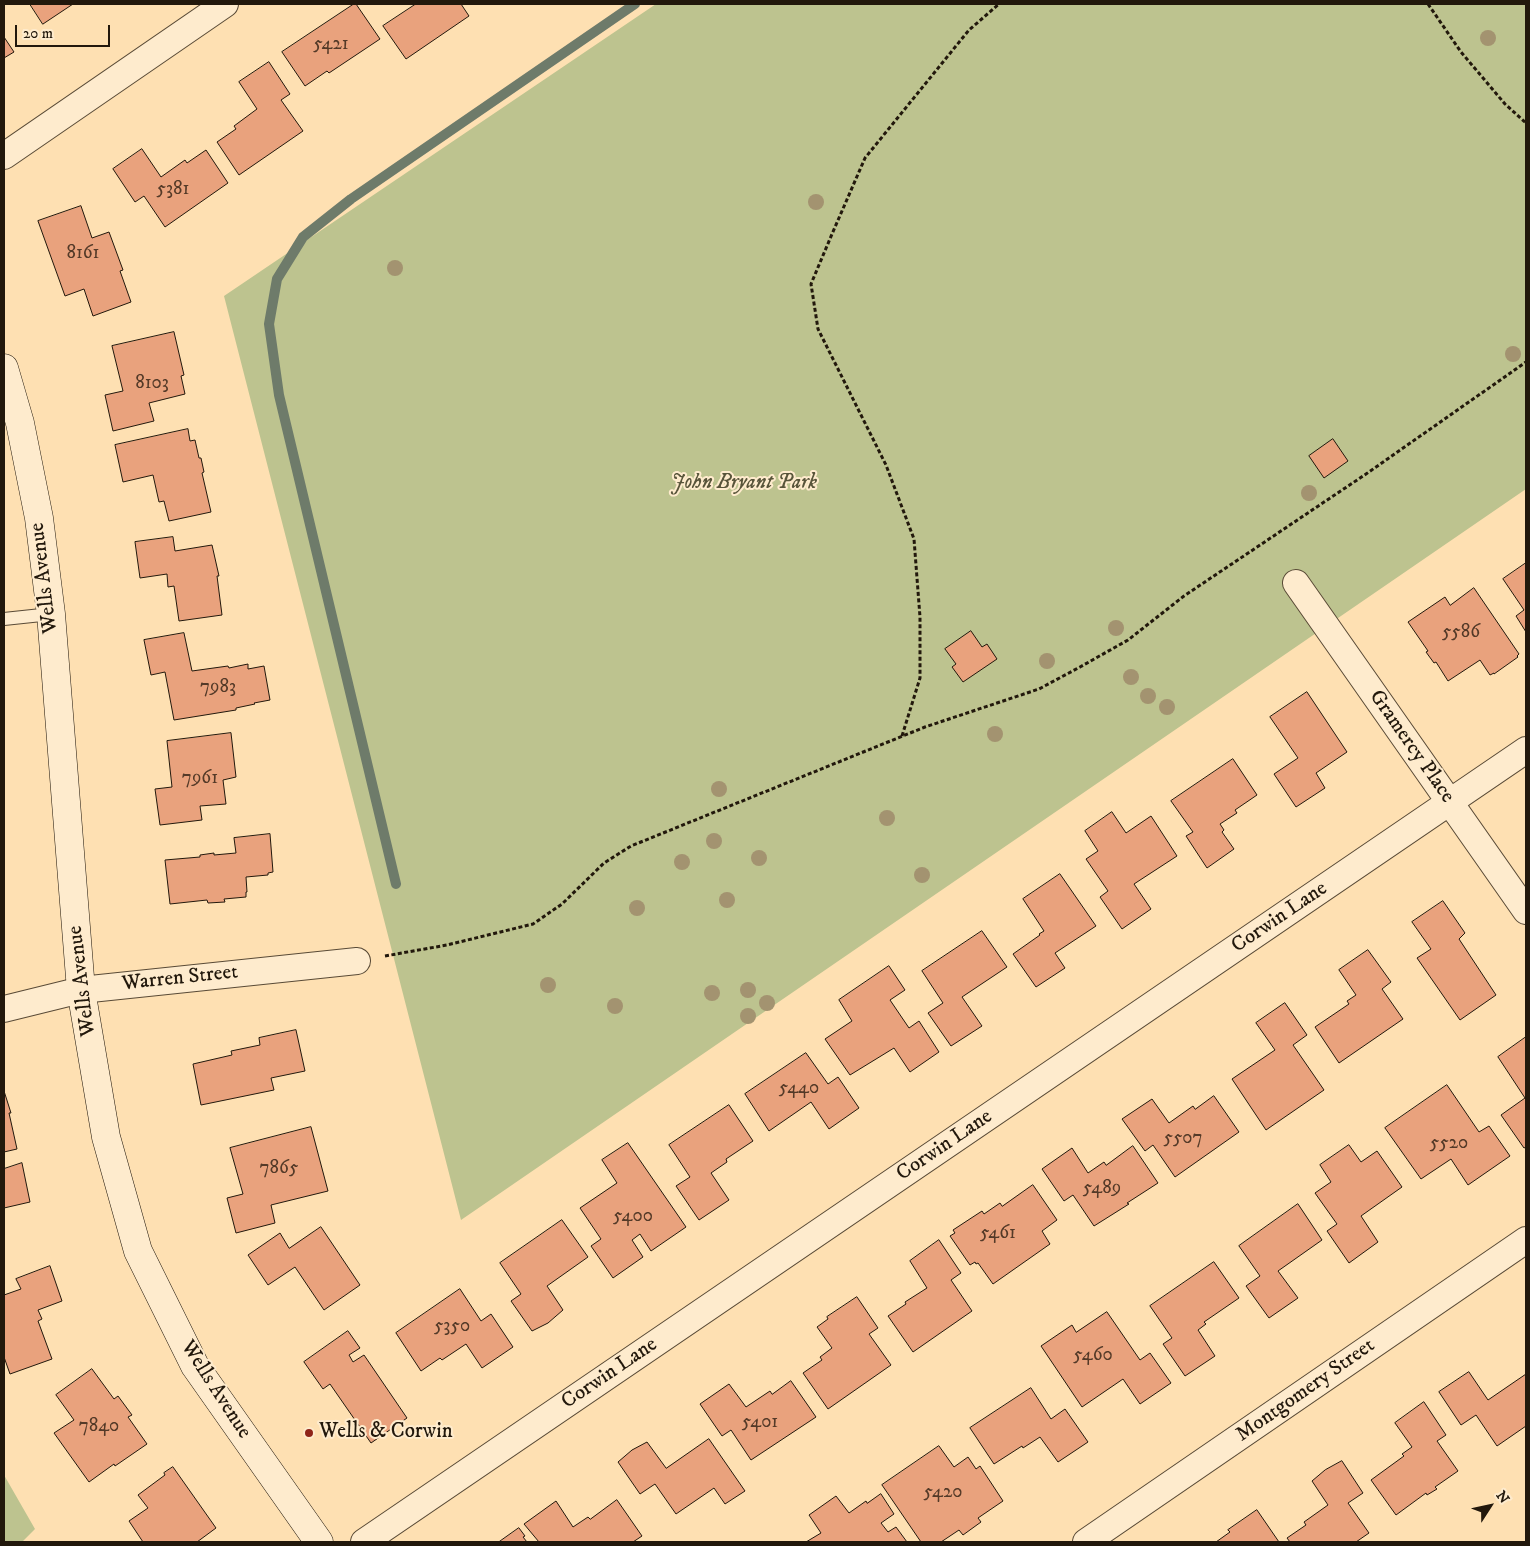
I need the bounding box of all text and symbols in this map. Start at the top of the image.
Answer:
scale bar [18,15,112,47]
text: 20 m [23,24,53,43]
house number: 5421 [313,34,349,56]
house number: 5381 [156,179,190,201]
house number: 8161 [66,243,100,265]
house number: 8103 [135,373,169,395]
park label: John Bryant Park [671,471,817,497]
street label: Wells Avenue [26,521,64,635]
house number: 5586 [1442,622,1480,644]
house number: 7983 [200,677,236,699]
street label: Gramercy Place [1363,686,1459,808]
house number: 7961 [182,768,218,790]
street label: Corwin Lane [1227,877,1333,959]
street label: Wells Avenue [64,924,102,1038]
street label: Warren Street [121,960,239,998]
house number: 5440 [779,1078,819,1100]
street label: Corwin Lane [892,1105,998,1187]
house number: 5507 [1163,1128,1203,1150]
house number: 5520 [1430,1133,1468,1155]
house number: 7865 [260,1158,298,1180]
house number: 5489 [1083,1178,1121,1200]
house number: 5400 [613,1206,653,1228]
house number: 5461 [980,1223,1016,1245]
house number: 5350 [434,1316,470,1338]
street label: Corwin Lane [557,1333,663,1415]
street label: Montgomery Street [1232,1334,1380,1448]
street label: Wells Avenue [174,1336,256,1444]
house number: 5460 [1073,1345,1113,1367]
house number: 5401 [742,1412,778,1434]
house number: 7840 [79,1416,119,1438]
place label: Wells & Corwin [319,1420,453,1446]
marker: Wells & Corwin [303,1427,315,1439]
north arrow [1465,1481,1515,1531]
house number: 5420 [924,1482,962,1504]
text: N [1492,1488,1513,1507]

